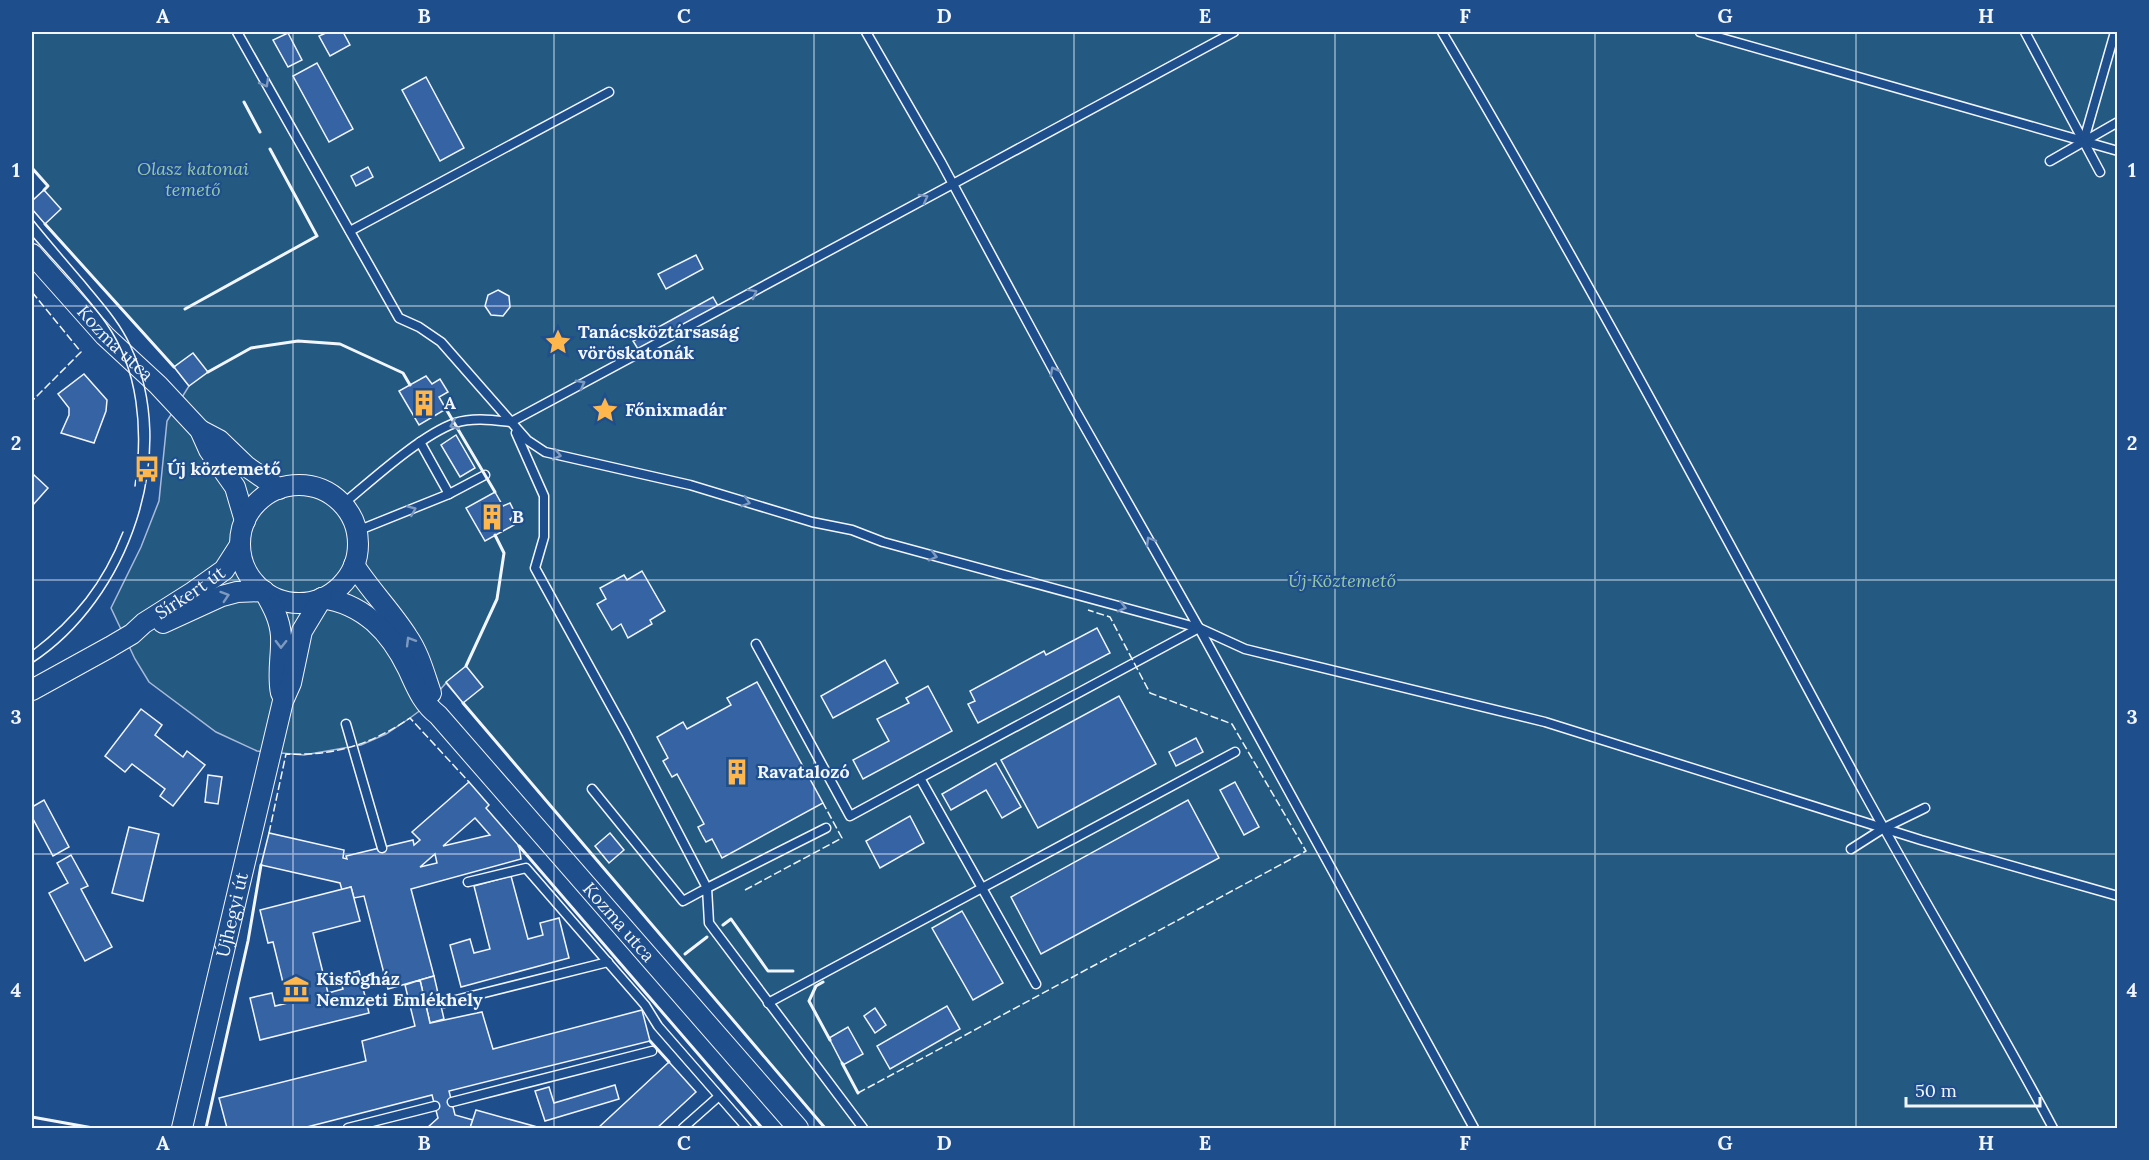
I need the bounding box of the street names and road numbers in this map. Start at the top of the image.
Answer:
street label: Kozma utca [72,300,158,386]
street label: Sírkert út [151,561,229,624]
street label: Újhegyi út [211,870,253,959]
street label: Kozma utca [578,877,660,967]

